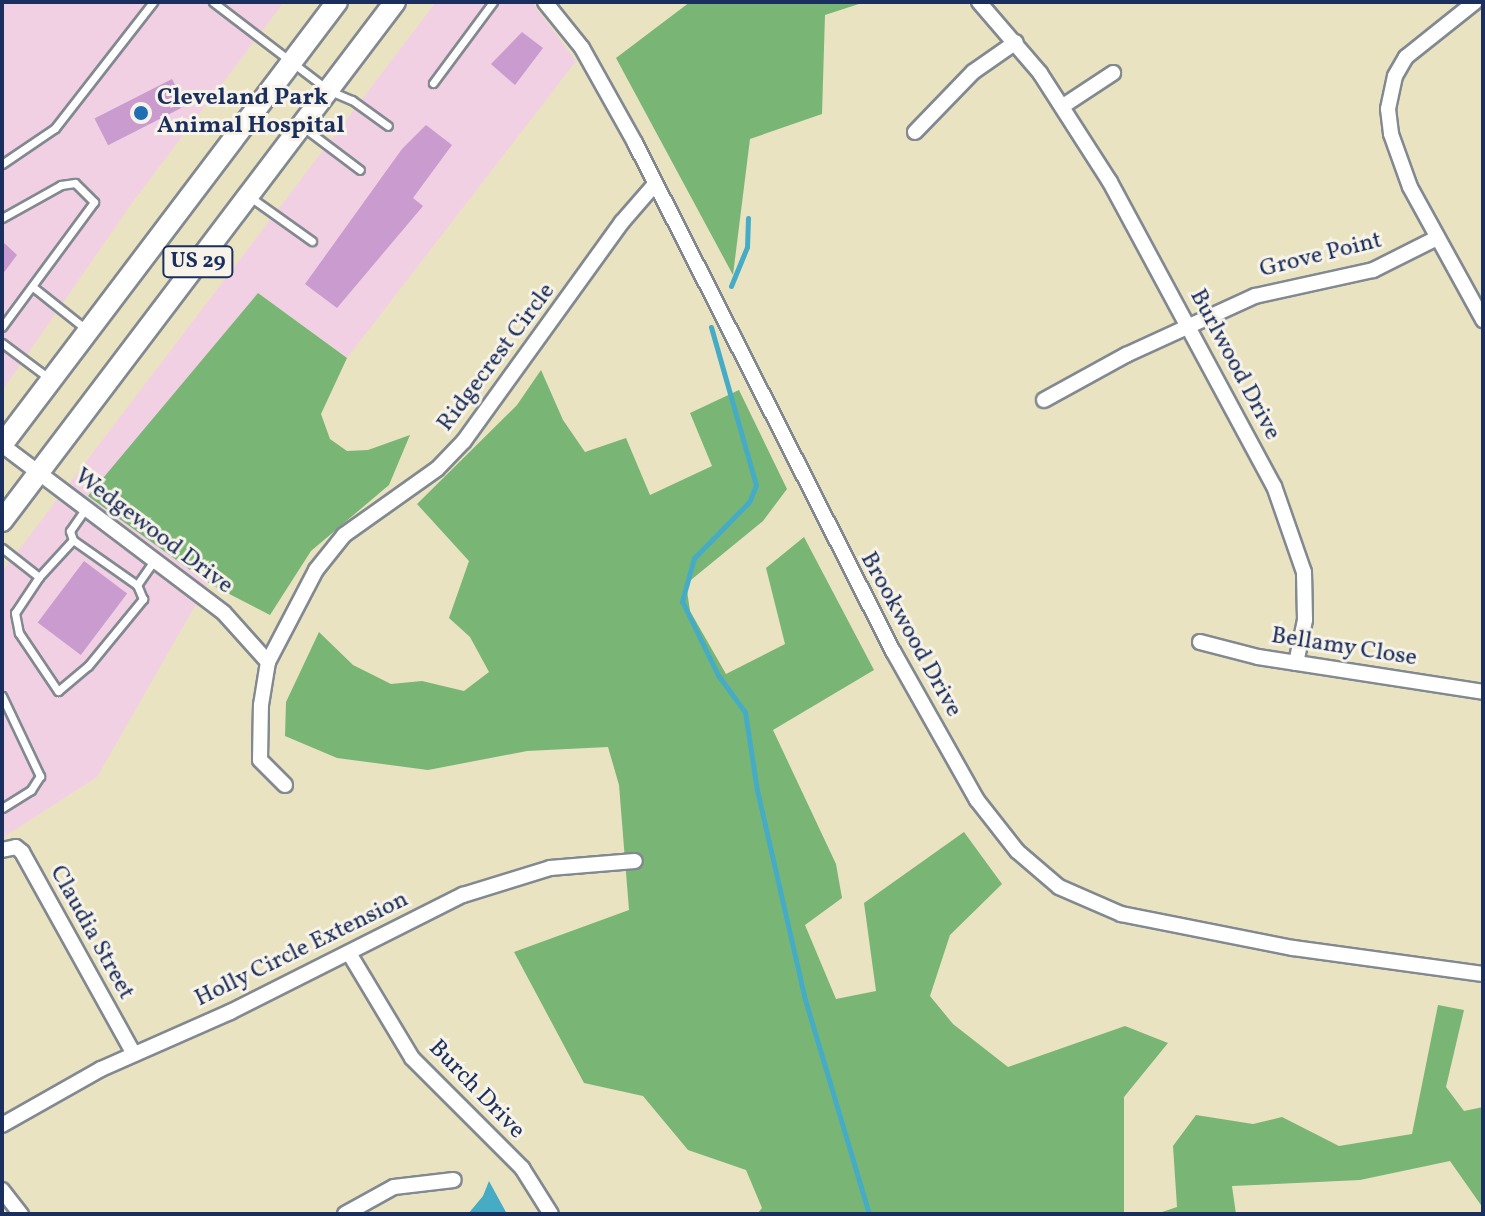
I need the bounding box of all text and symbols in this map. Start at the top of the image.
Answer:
place label: Cleveland Park Animal Hospital [157,85,345,141]
marker: Cleveland Park Animal Hospital [132,104,150,122]
street label: Grove Point [1257,227,1385,285]
road number: US 29 [162,244,234,280]
street label: Ridgecrest Circle [432,278,562,438]
street label: Burlwood Drive [1182,285,1286,445]
street label: Wedgewood Drive [68,463,238,601]
street label: Brookwood Drive [853,547,967,723]
street label: Bellamy Close [1269,622,1419,674]
street label: Claudia Street [42,861,140,1005]
street label: Holly Circle Extension [190,886,414,1014]
street label: Burch Drive [422,1035,530,1145]

